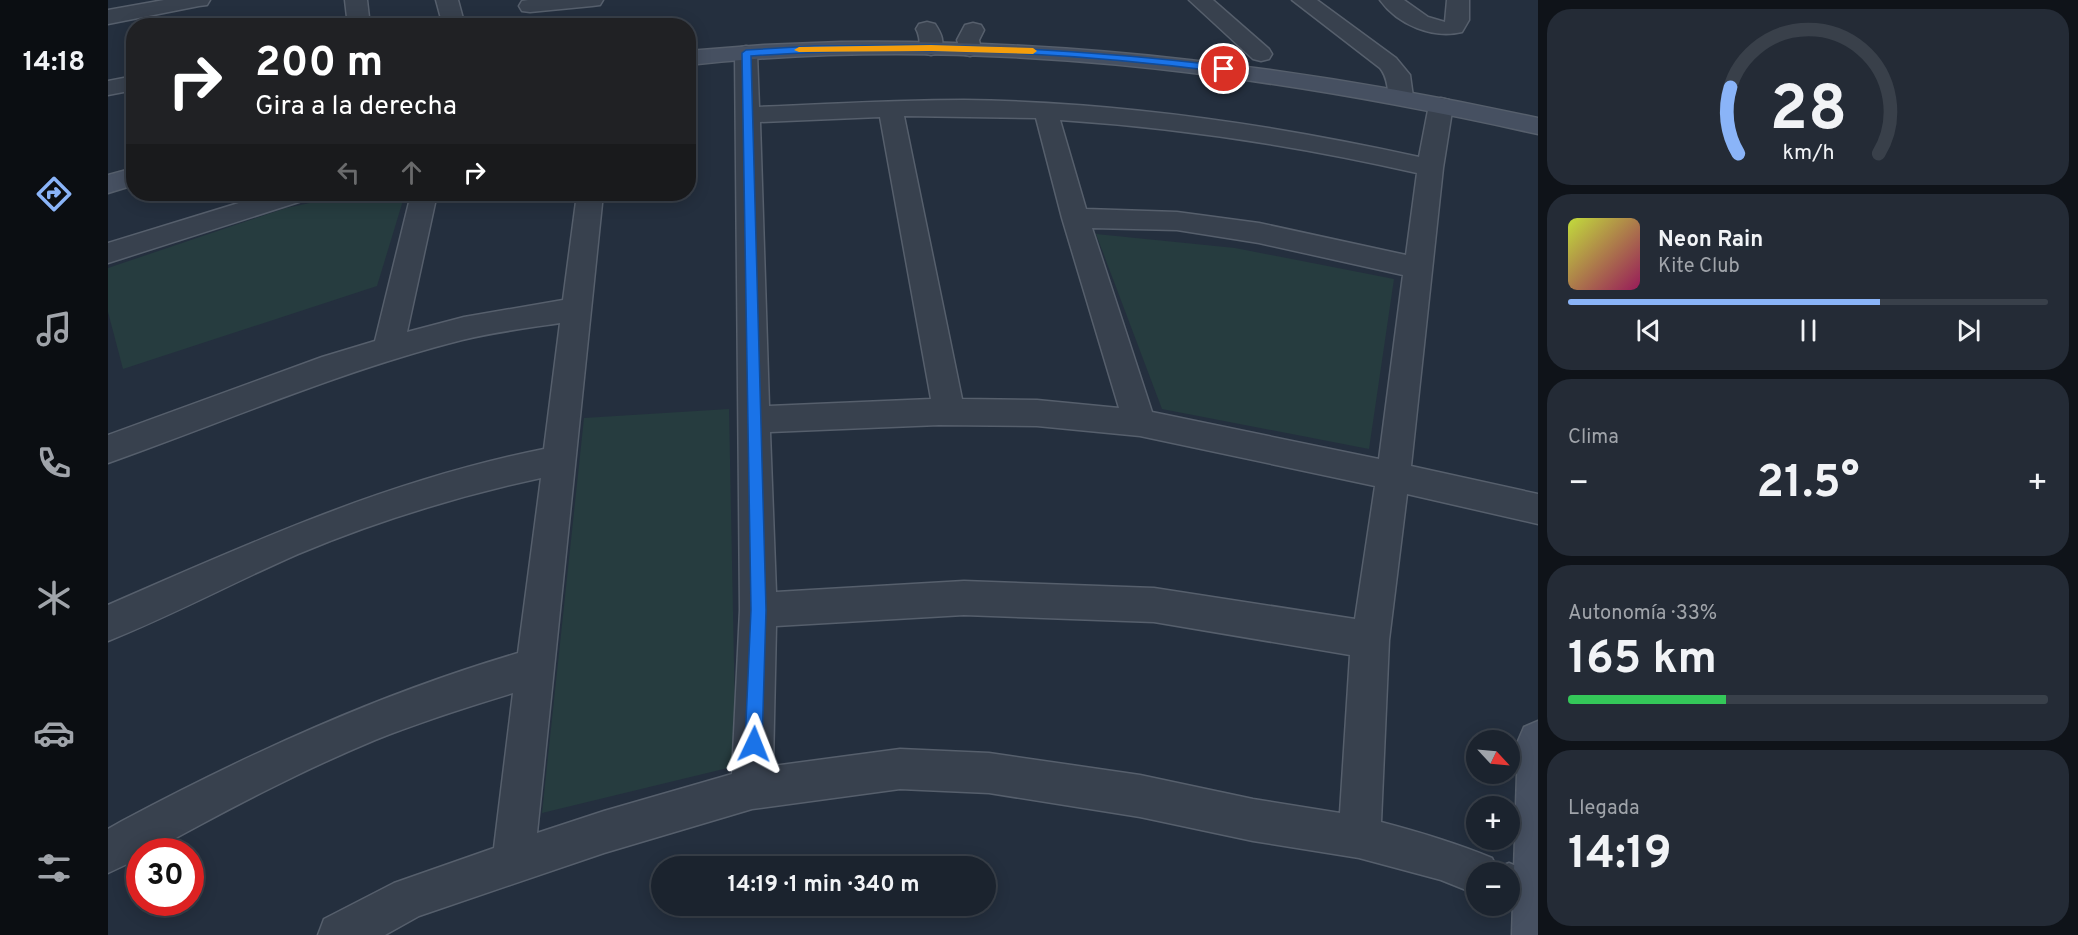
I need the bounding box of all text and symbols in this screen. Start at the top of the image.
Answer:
text: 200 m [255,38,383,91]
icon: right [156,42,234,120]
pin [1198,43,1249,94]
text: 14:18 [23,46,85,80]
icon: arrive [1207,52,1240,85]
text: 28 [1769,73,1847,152]
text: Gira a la derecha [255,90,457,124]
text: km/h [1782,140,1834,167]
icon: left [332,156,365,189]
icon: ahead [395,156,428,189]
icon: right [458,156,491,189]
icon: directions [33,173,75,215]
text: Neon Rain [1658,227,1763,254]
text: Kite Club [1658,254,1740,280]
icon: music [33,308,75,350]
icon: previous [1632,314,1665,347]
icon: pause [1792,314,1825,347]
icon: next [1952,314,1985,347]
text: Clima [1568,425,1619,451]
icon: phone [33,442,75,484]
text: 21.5° [1757,456,1859,513]
text: − [1568,464,1589,506]
text: + [2027,464,2048,506]
icon: climate [33,577,75,619]
text: Autonomía · 33% [1568,601,1717,627]
text: 165 km [1568,632,1717,689]
icon: car [33,712,75,754]
position arrow [722,712,786,776]
north arrow [1466,730,1520,784]
map controls [1466,730,1520,916]
button: + [1466,796,1520,850]
text: Llegada [1568,796,1640,822]
text: 14:19 [1568,827,1672,884]
speed limit sign: 30 [126,838,204,916]
icon: filters [33,847,75,889]
button: − [1466,862,1520,916]
text: 14:19 · 1 min · 340 m [727,872,920,899]

